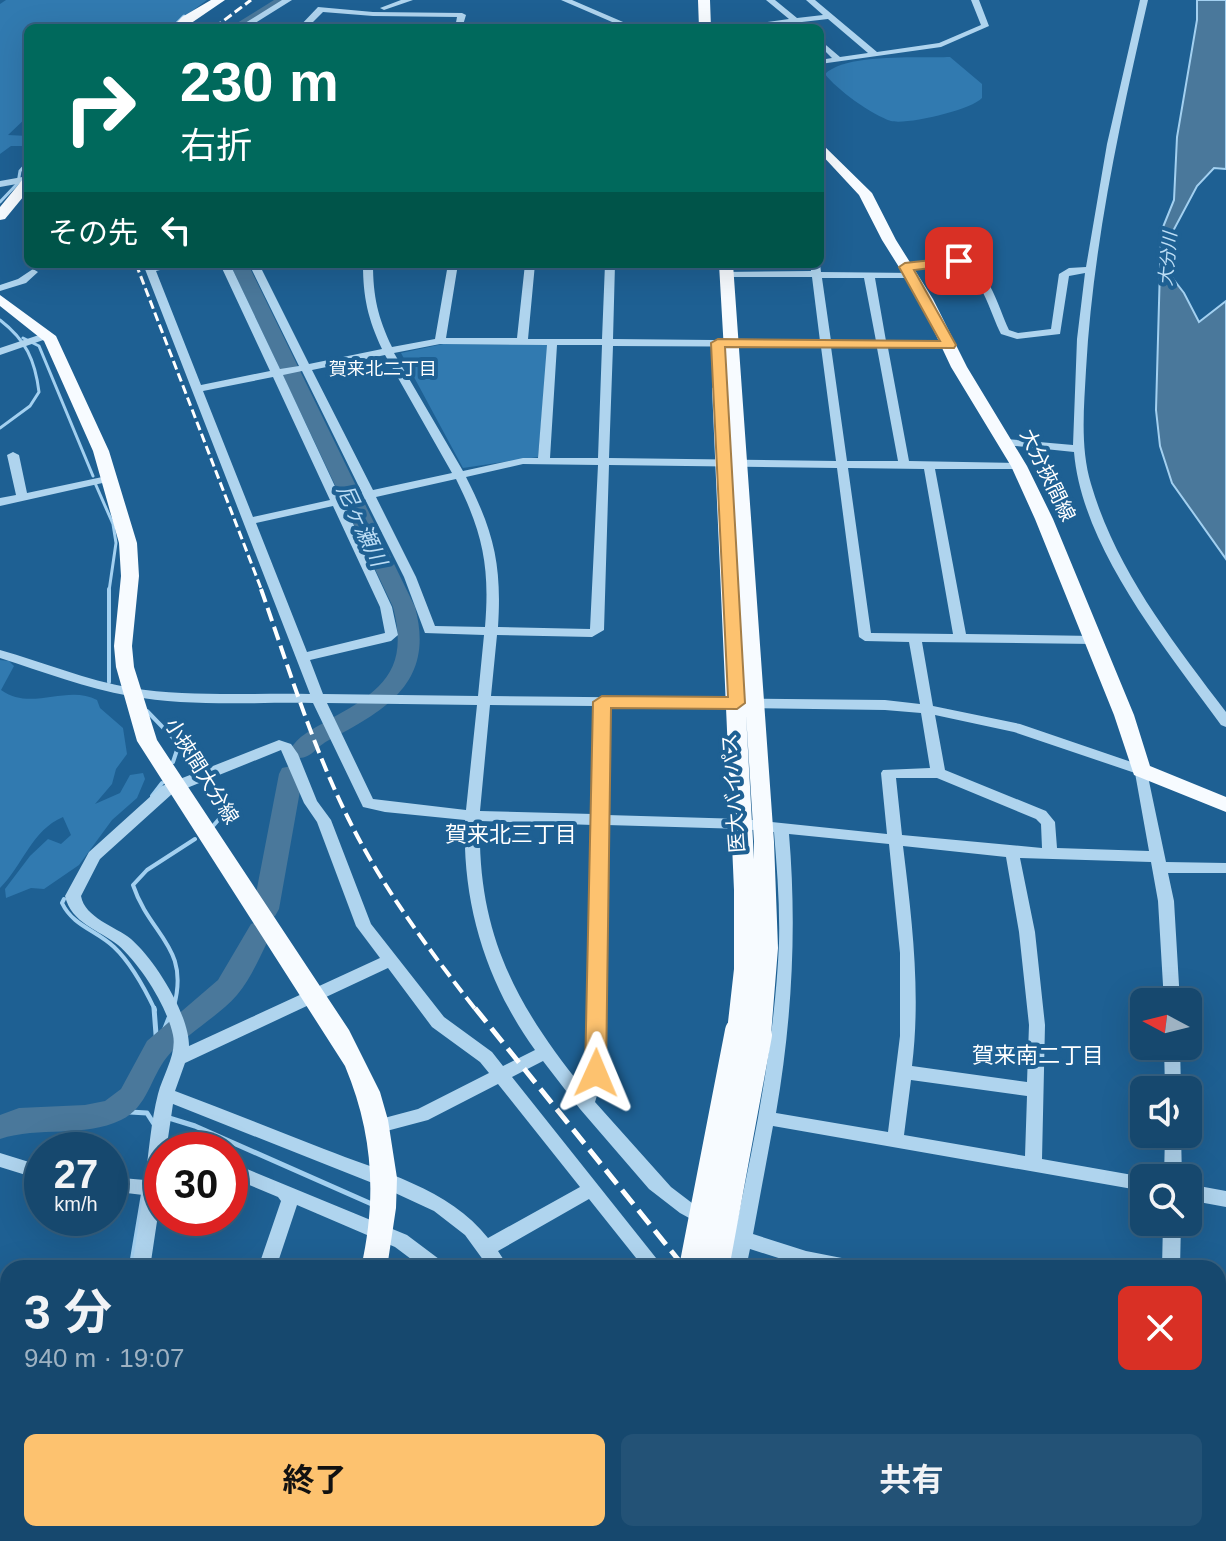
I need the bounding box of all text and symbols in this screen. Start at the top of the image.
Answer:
text: 230 m [180,50,339,113]
icon: right [48,56,152,160]
text: 右折 [180,125,252,166]
icon: left [154,208,198,252]
text: その先 [48,216,138,249]
pin [925,227,993,295]
water label: 大分川 [1156,229,1180,287]
icon: arrive [937,239,981,283]
district label: 賀来北二丁目 [329,359,437,379]
street label: 大分挾間線 [1016,425,1080,525]
water label: 尼ヶ瀬川 [332,480,392,572]
street label: 小挾間大分線 [161,714,243,828]
street label: 医大バイパス [718,733,748,853]
district label: 賀来北三丁目 [445,822,577,847]
north arrow [1130,988,1202,1060]
map controls [1130,988,1202,1236]
position arrow [554,1031,638,1115]
district label: 賀来南二丁目 [972,1043,1104,1068]
button: sound [1130,1076,1202,1148]
speed limit sign: 30 [144,1132,248,1236]
text: 27 [54,1152,98,1196]
button: search [1130,1164,1202,1236]
text: km/h [54,1193,98,1215]
text: 3 分 [24,1286,112,1339]
button: close [1118,1286,1202,1370]
text: 940 m · 19:07 [24,1343,184,1373]
button: 終了 [24,1434,605,1526]
button: 共有 [621,1434,1202,1526]

